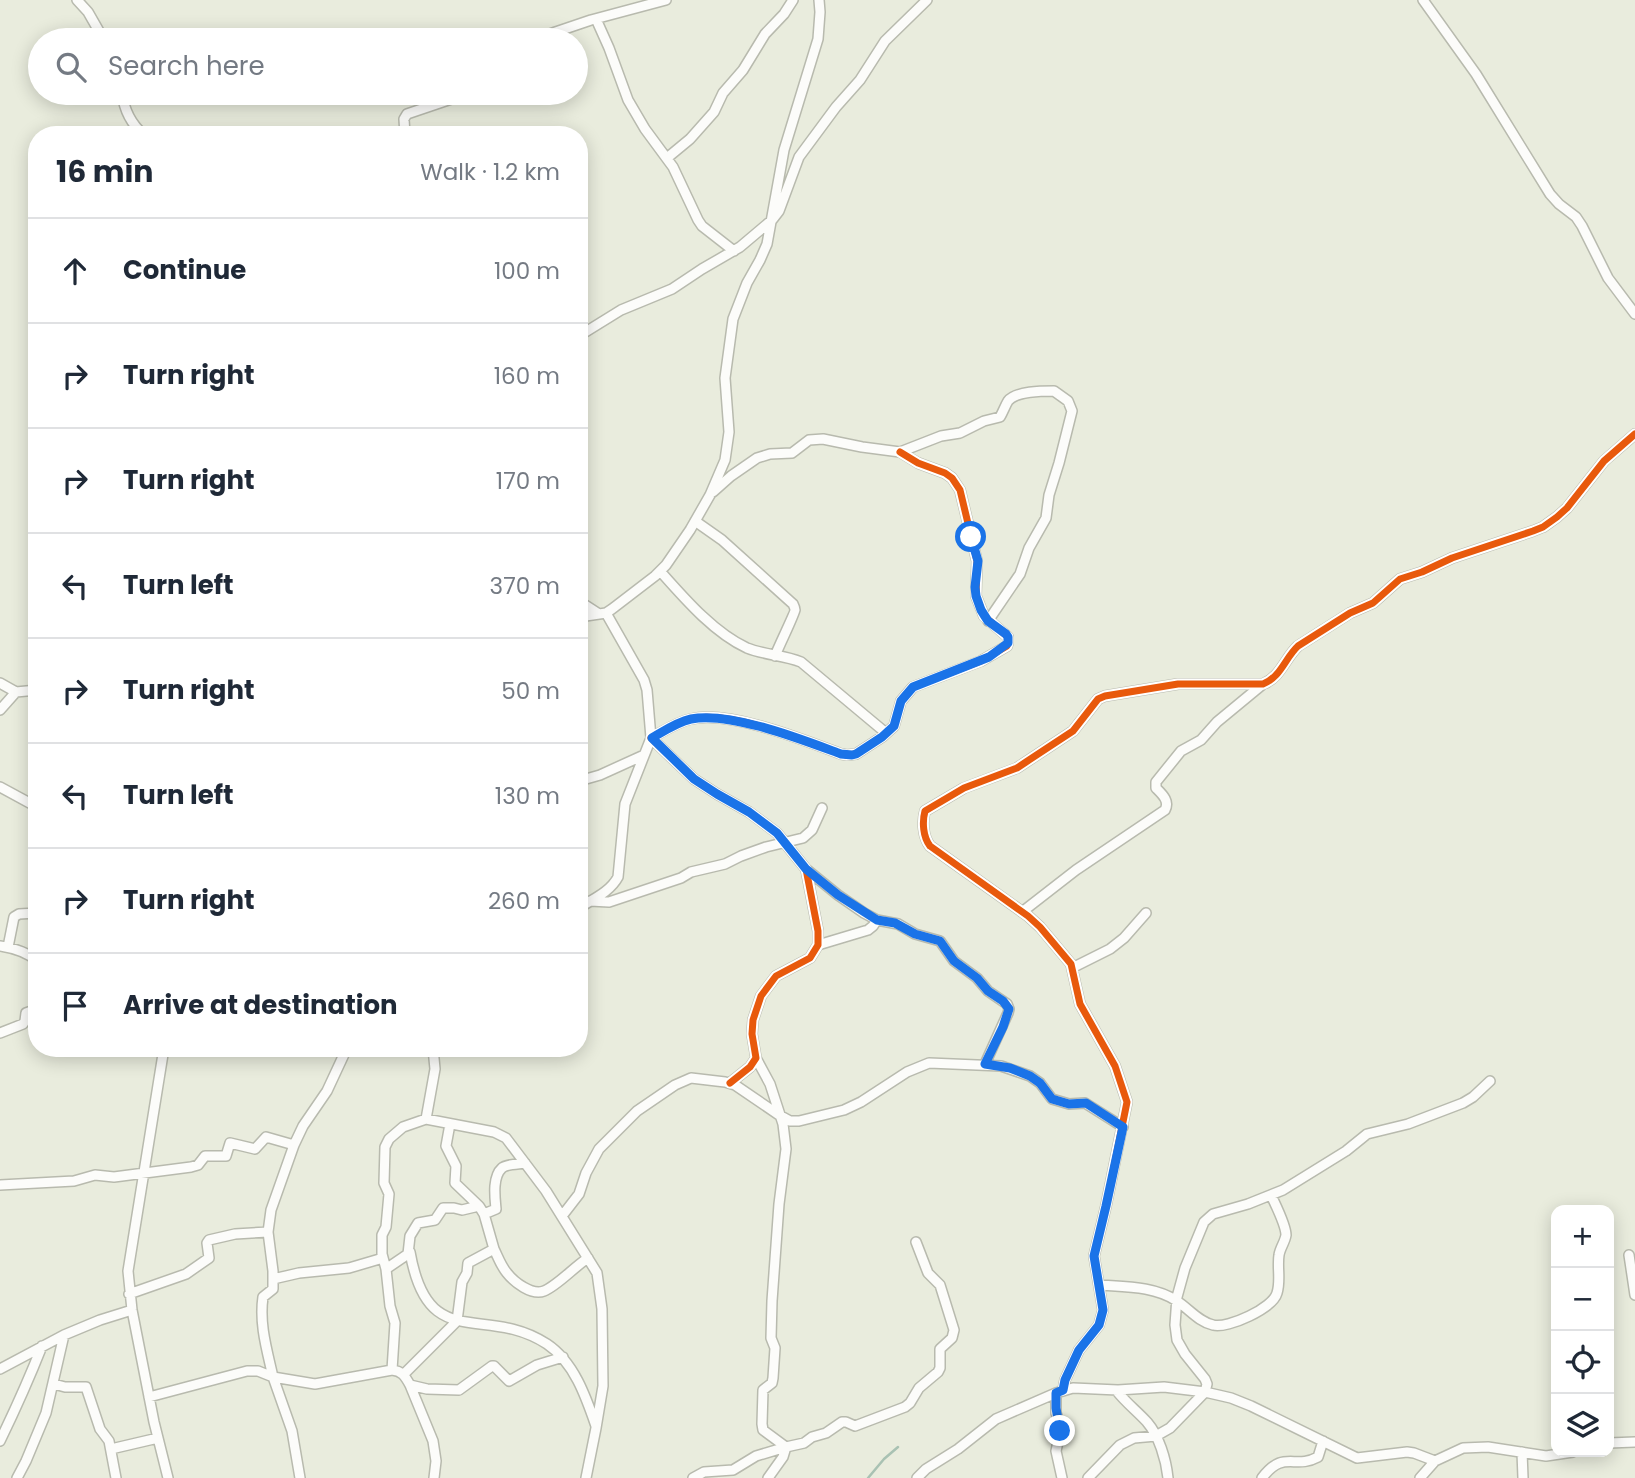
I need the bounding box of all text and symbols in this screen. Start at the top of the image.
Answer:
search box [28,28,588,105]
icon: search [52,48,90,86]
text: Search here [108,48,265,84]
text: 16 min [56,150,154,193]
text: Walk · 1.2 km [420,156,560,188]
icon: ahead [56,252,94,290]
text: Continue [123,252,246,288]
text: 100 m [494,255,560,287]
icon: right [56,357,94,395]
text: Turn right [123,357,255,393]
text: 160 m [494,360,560,392]
icon: right [56,462,94,500]
text: Turn right [123,462,255,498]
text: 170 m [496,465,560,497]
route start [955,521,986,552]
icon: left [56,567,94,605]
text: Turn left [123,567,234,603]
text: 370 m [490,570,560,602]
icon: right [56,672,94,710]
text: Turn right [123,672,255,708]
text: 50 m [501,675,560,707]
icon: left [56,777,94,815]
text: Turn left [123,777,234,813]
text: 130 m [495,780,560,812]
icon: right [56,882,94,920]
text: Turn right [123,882,255,918]
text: 260 m [488,885,560,917]
icon: arrive [56,987,94,1025]
text: Arrive at destination [123,987,398,1023]
map controls [1551,1205,1614,1457]
button: + [1551,1205,1614,1268]
button: − [1551,1268,1614,1331]
button: locate [1551,1331,1614,1394]
button: layers [1551,1394,1614,1457]
route end [1044,1415,1075,1446]

